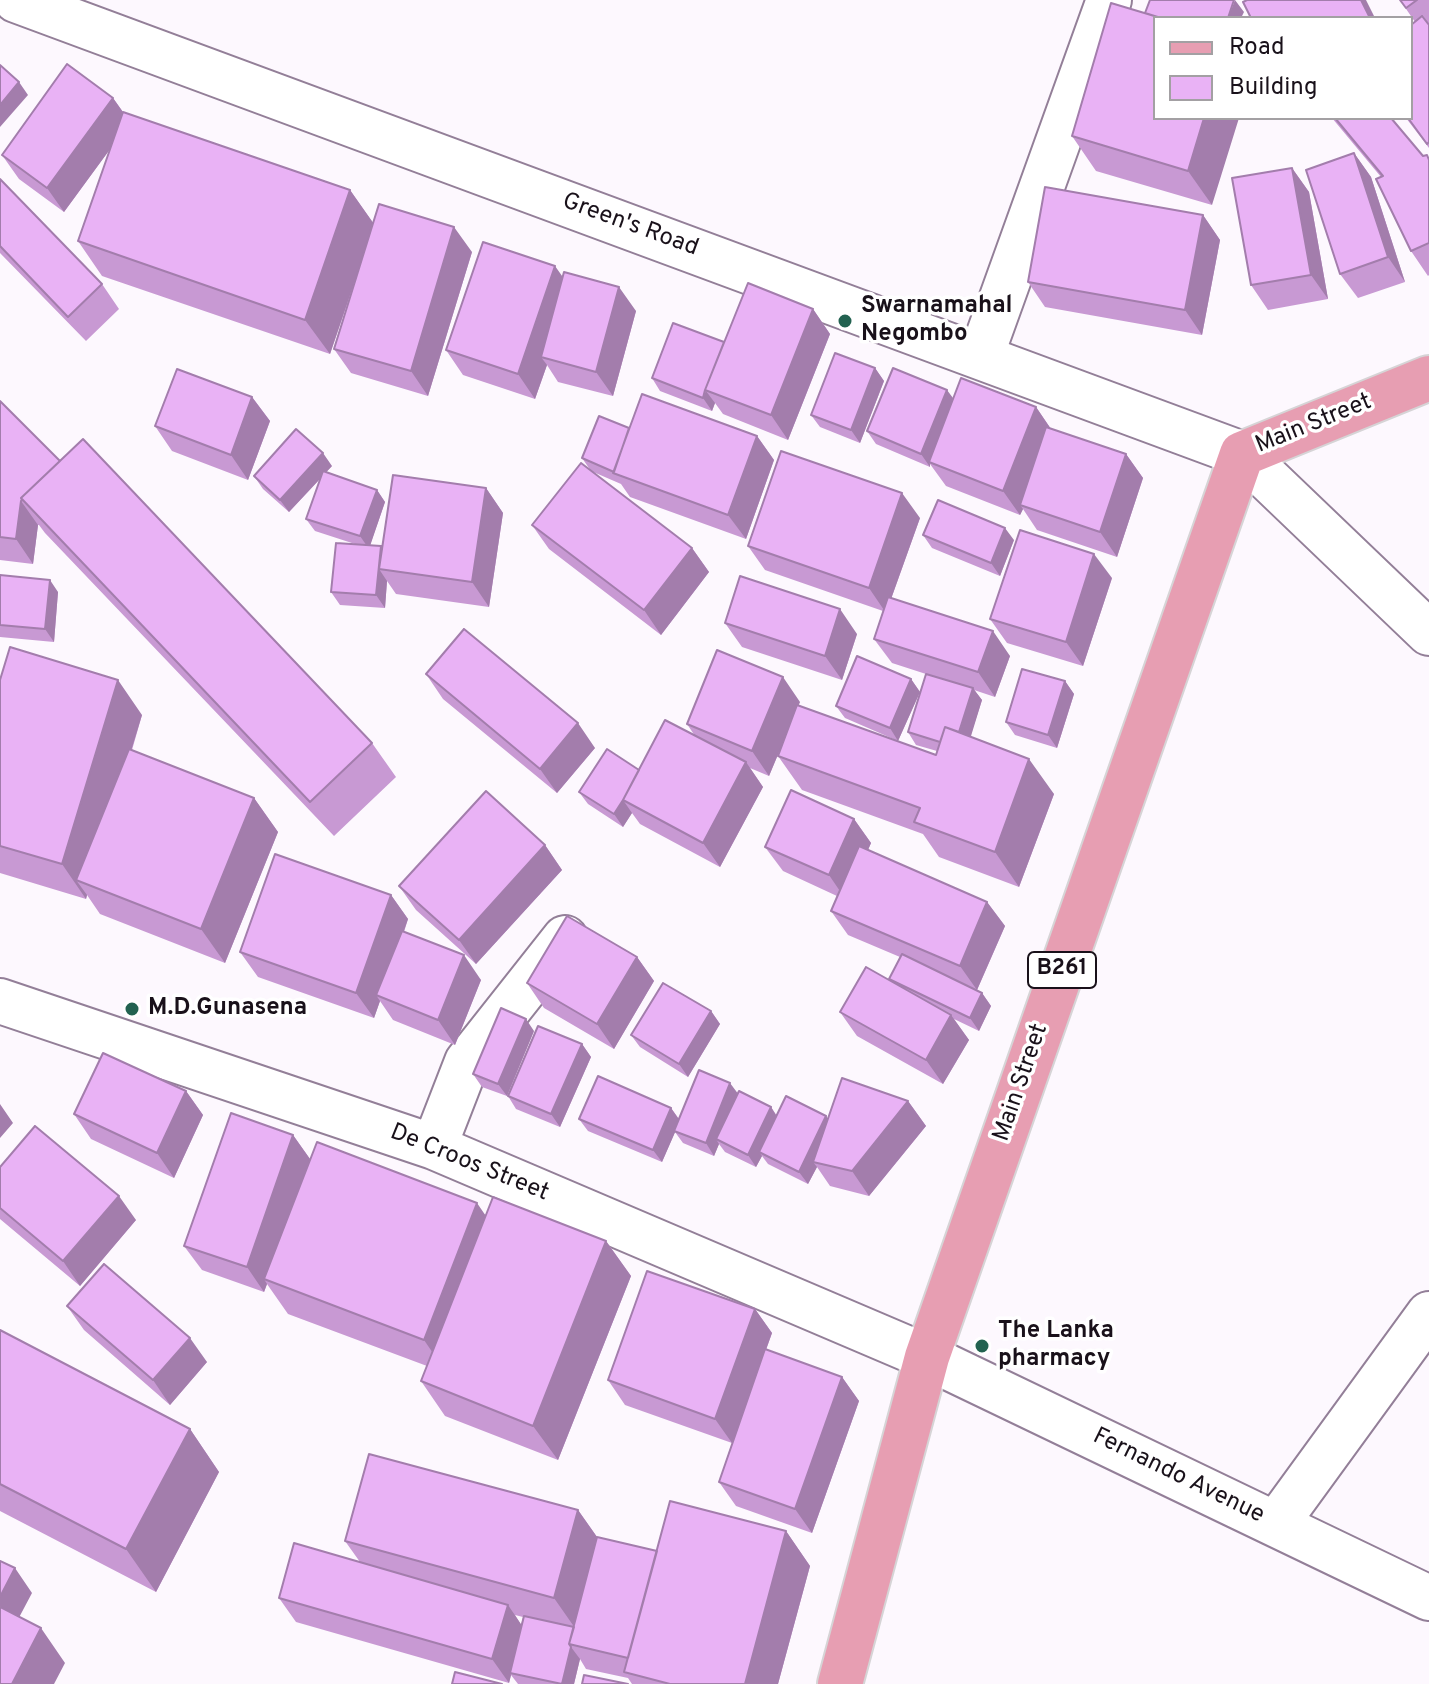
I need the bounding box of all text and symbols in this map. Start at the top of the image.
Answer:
legend [1153,16,1413,120]
text: Road [1229,33,1285,63]
text: Building [1229,73,1318,103]
street label: Green's Road [558,188,702,264]
place label: Swarnamahal Negombo [861,293,1013,349]
marker: Swarnamahal Negombo [836,312,854,330]
street label: Main Street [1252,389,1376,461]
road number: B261 [1028,952,1096,988]
place label: M.D.Gunasena [148,995,307,1023]
marker: M.D.Gunasena [123,1000,141,1018]
street label: Main Street [988,1020,1056,1146]
street label: De Croos Street [385,1119,553,1209]
place label: The Lanka pharmacy [998,1318,1114,1374]
marker: The Lanka pharmacy [973,1337,991,1355]
street label: Fernando Avenue [1088,1423,1268,1531]

